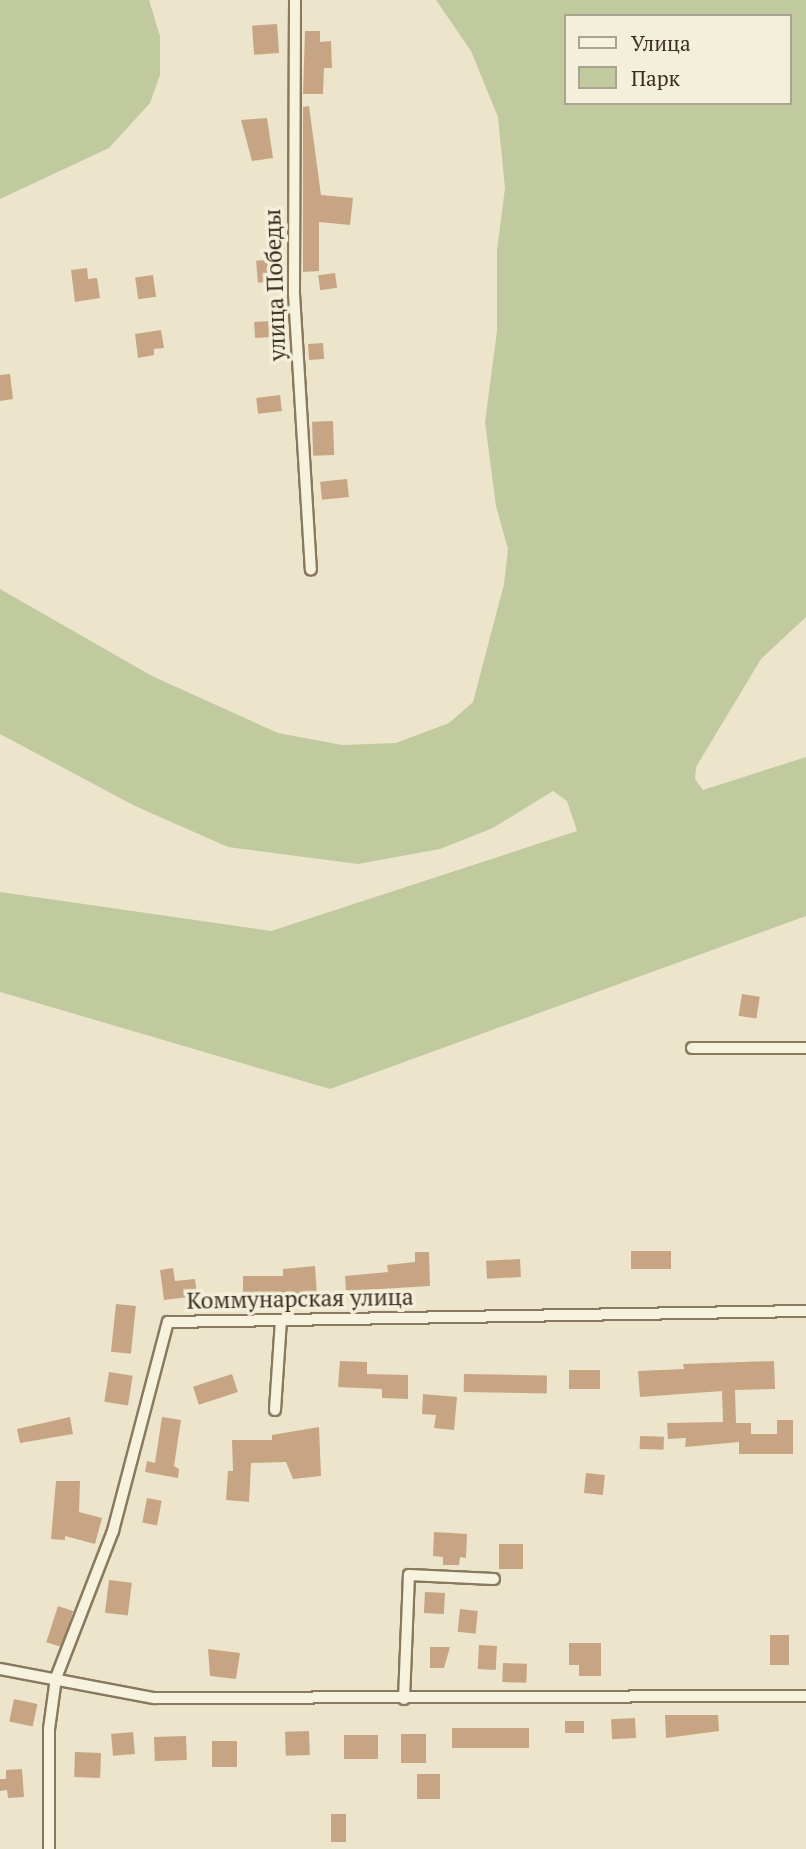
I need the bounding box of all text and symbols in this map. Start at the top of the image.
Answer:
legend [564,14,792,105]
text: Улица [631,29,691,57]
text: Парк [631,64,680,92]
street label: улица Победы [259,208,291,362]
street label: Коммунарская улица [186,1283,414,1315]

